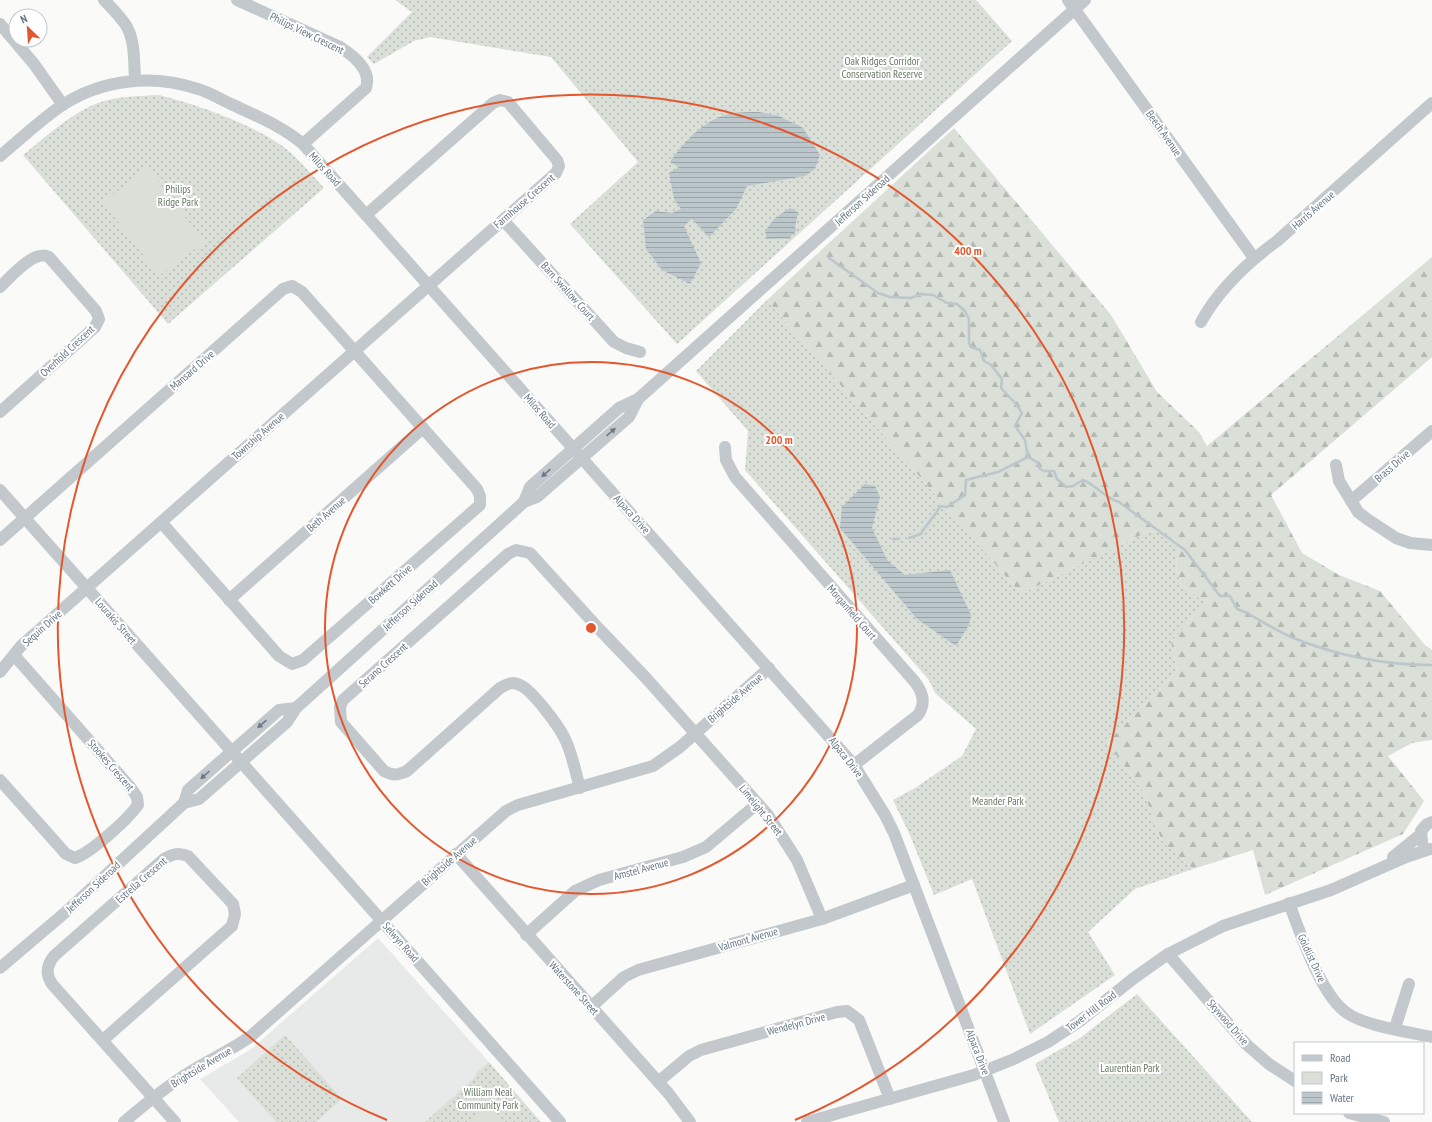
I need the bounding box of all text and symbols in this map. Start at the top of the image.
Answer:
north arrow [8,8,48,48]
street label: Philips View Crescent [268,9,346,57]
text: N [18,11,29,27]
park label: Oak Ridges Corridor Conservation Reserve [841,54,923,81]
street label: Beech Avenue [1143,107,1185,159]
street label: Milos Road [306,149,344,189]
street label: Farmhouse Crescent [491,171,557,231]
street label: Jefferson Sideroad [831,171,893,229]
park label: Philips Ridge Park [158,182,199,209]
street label: Harris Avenue [1289,187,1338,232]
text: 400 m [954,243,982,258]
street label: Barn Swallow Court [538,259,598,323]
street label: Overhold Crescent [37,322,97,380]
street label: Mansard Drive [167,347,217,393]
street label: Milos Road [521,391,559,431]
street label: Township Avenue [229,409,288,463]
one-way arrow [606,428,616,437]
text: 200 m [765,432,793,447]
street label: Brass Drive [1371,447,1413,485]
one-way arrow [541,469,551,478]
street label: Alpaca Drive [611,492,653,537]
street label: Beth Avenue [304,493,349,535]
street label: Bowkett Drive [365,561,415,607]
street label: Jefferson Sideroad [379,576,441,634]
street label: Morganfield Court [824,582,880,642]
street label: Lourakis Street [92,595,140,647]
street label: Sequin Drive [19,606,65,649]
centre of rings [584,621,598,635]
street label: Serano Crescent [356,639,410,691]
street label: Brightside Avenue [705,670,766,726]
one-way arrow [257,720,268,729]
street label: Alpaca Drive [826,734,866,780]
street label: Stookes Crescent [85,736,137,794]
one-way arrow [199,771,210,780]
street label: Limelight Street [736,782,786,838]
park label: Meander Park [972,794,1025,808]
street label: Brightside Avenue [419,833,480,889]
street label: Estrella Crescent [113,854,169,906]
street label: Amstel Avenue [612,855,670,883]
street label: Jefferson Sideroad [62,858,123,916]
street label: Selwyn Road [380,919,422,965]
street label: Valmont Avenue [716,924,780,954]
street label: Goldlist Drive [1295,932,1329,985]
street label: Waterstone Street [546,958,602,1018]
street label: Tower Hill Road [1063,987,1119,1034]
street label: Skywood Drive [1204,996,1252,1048]
street label: Wendelyn Drive [765,1009,827,1038]
street label: Alpaca Drive [963,1027,993,1077]
legend [1294,1042,1424,1114]
street label: Brightside Avenue [168,1043,234,1091]
text: Road [1330,1050,1350,1065]
park label: Laurentian Park [1100,1061,1160,1075]
text: Park [1330,1070,1348,1085]
park label: William Neal Community Park [457,1085,519,1112]
text: Water [1330,1090,1355,1105]

